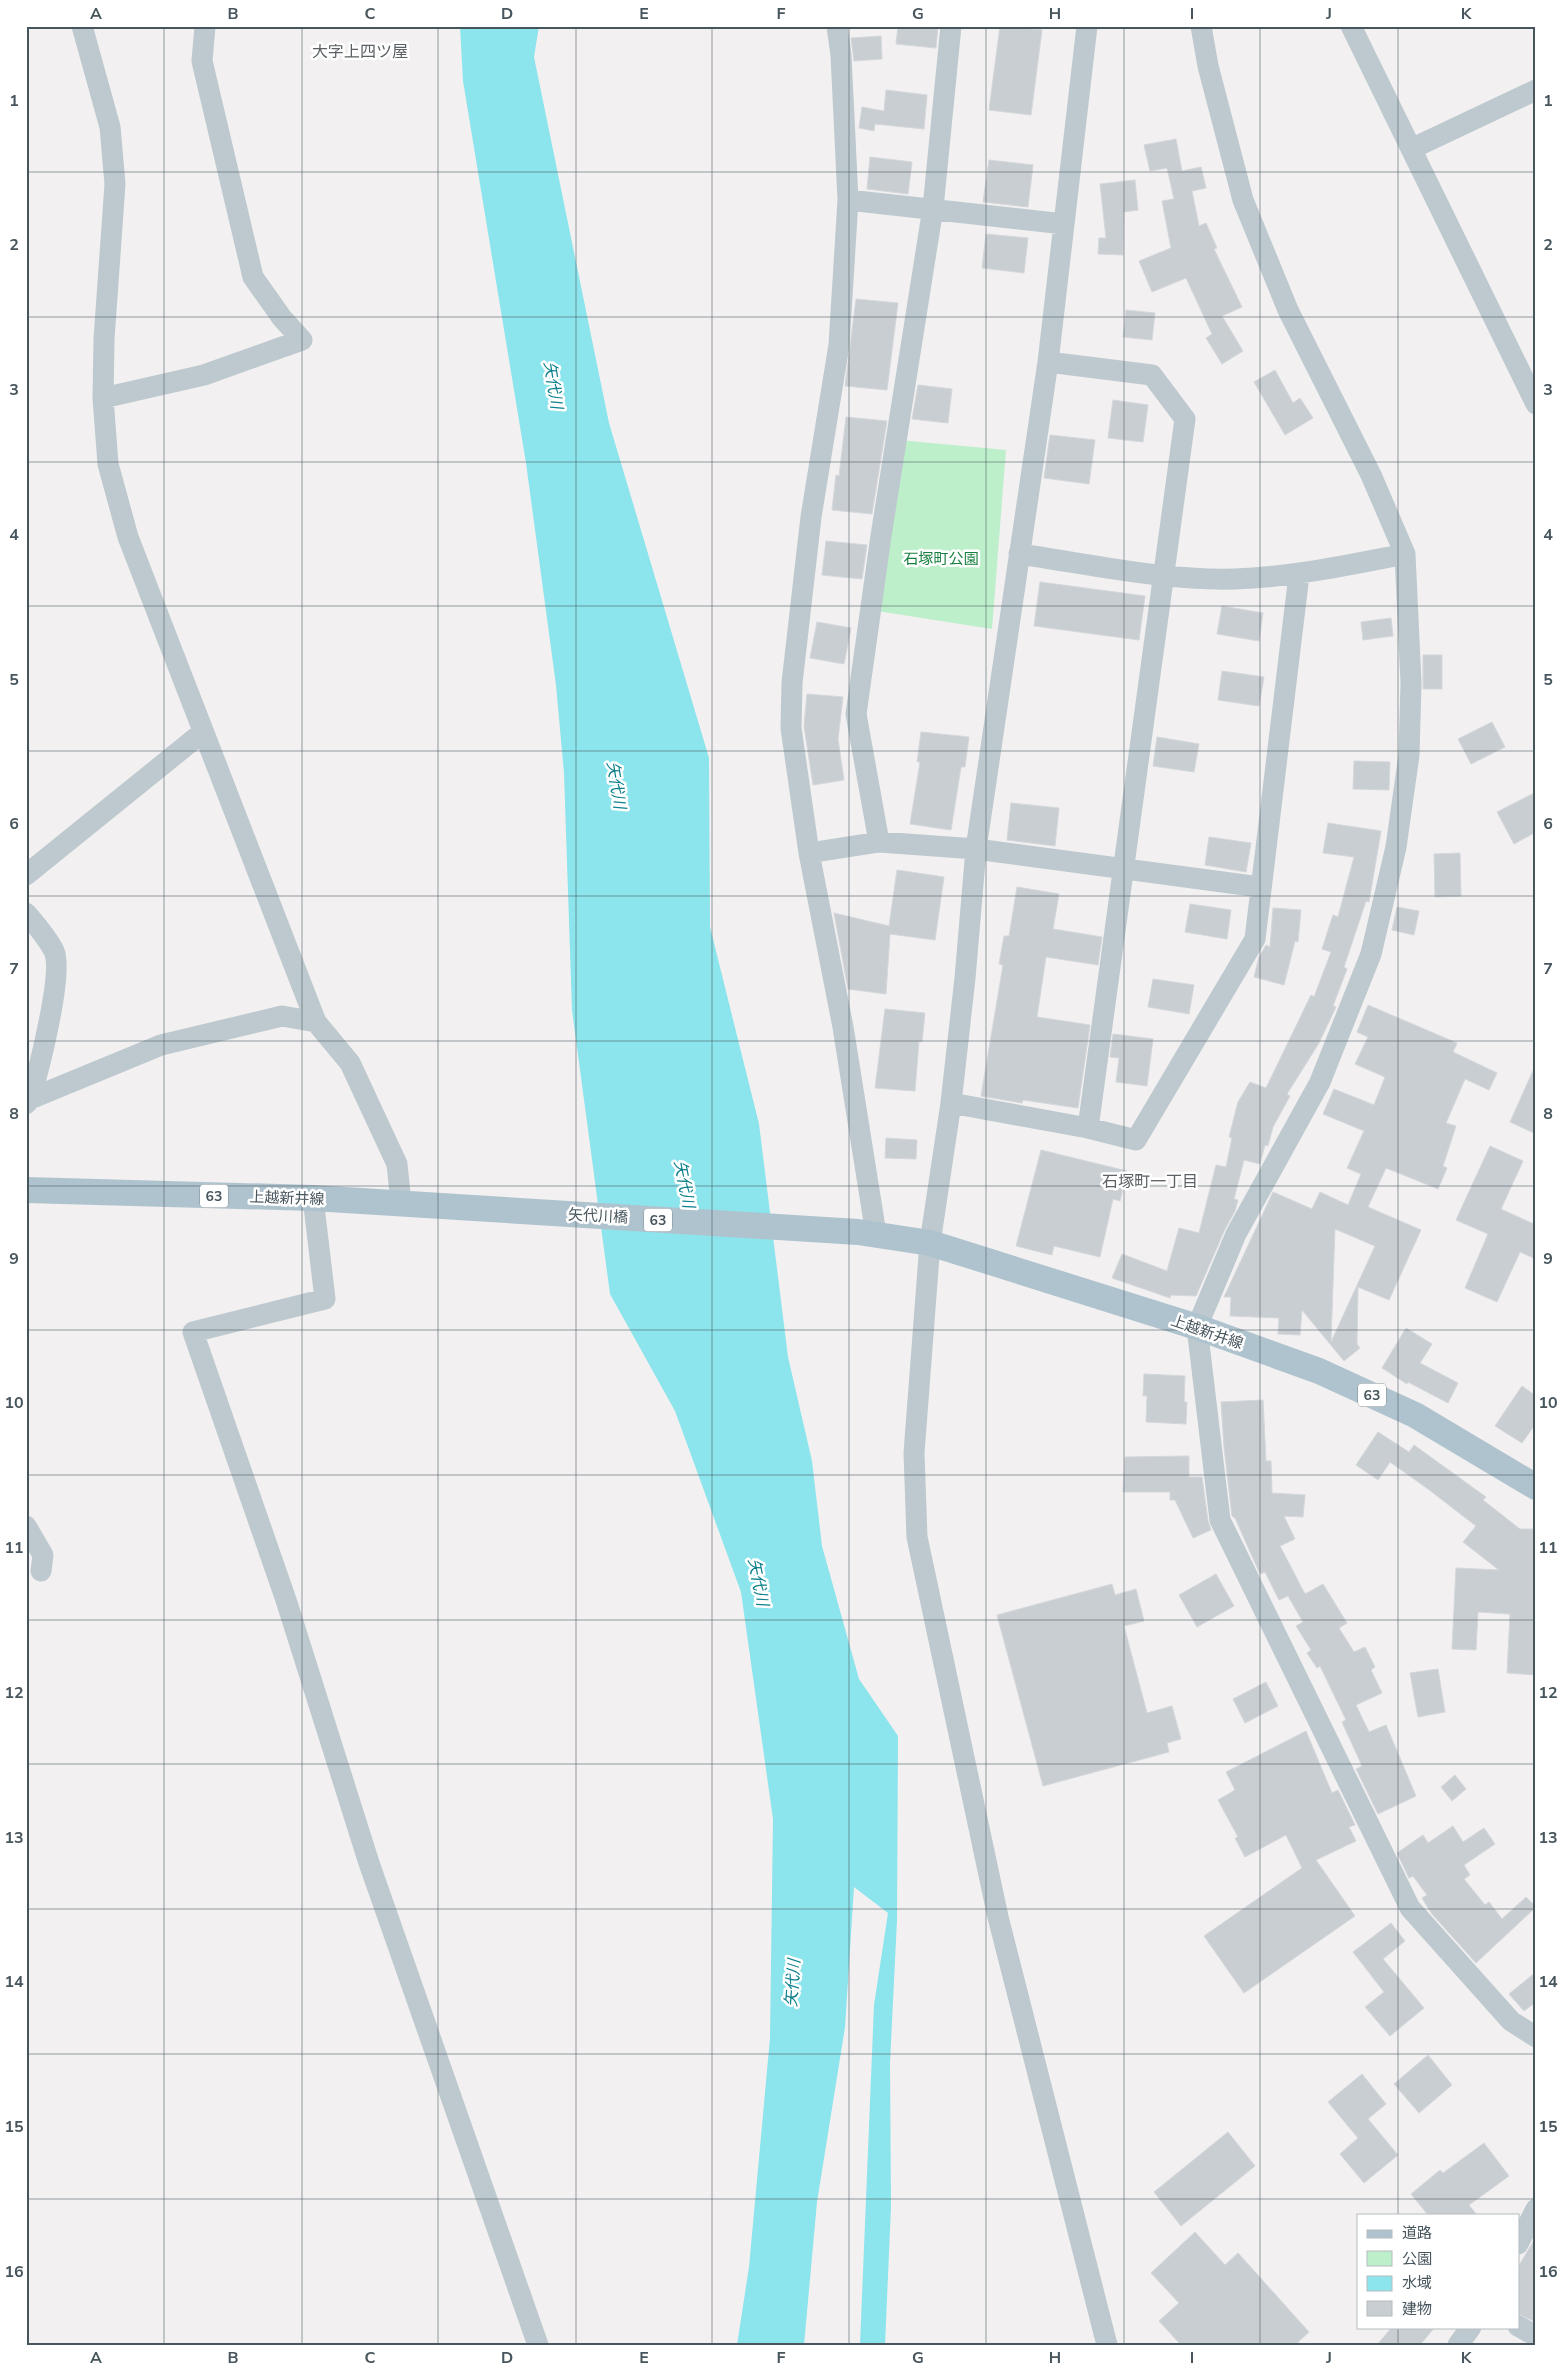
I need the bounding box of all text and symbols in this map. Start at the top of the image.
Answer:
text: A [90,3,102,25]
text: B [227,3,239,25]
text: C [365,3,376,25]
text: D [501,3,513,25]
text: E [639,3,649,25]
text: F [777,3,786,25]
text: G [912,3,924,25]
text: H [1049,3,1061,25]
text: I [1190,3,1194,25]
text: J [1325,3,1332,25]
text: K [1461,3,1473,25]
district label: 大字上四ツ屋 [312,41,408,63]
text: 1 [9,90,19,112]
text: 1 [1543,90,1553,112]
text: 2 [9,234,19,256]
text: 2 [1543,234,1553,256]
water label: 矢代川 [538,360,568,413]
text: 3 [9,379,19,401]
text: 3 [1543,379,1553,401]
text: 4 [9,524,19,546]
text: 4 [1543,524,1553,546]
park label: 石塚町公園 [903,549,979,569]
text: 5 [9,669,19,691]
text: 5 [1543,669,1553,691]
water label: 矢代川 [601,760,631,813]
text: 6 [9,813,19,835]
text: 6 [1543,813,1553,835]
text: 7 [9,958,19,980]
text: 7 [1543,958,1553,980]
text: 8 [9,1103,19,1125]
text: 8 [1543,1103,1553,1125]
water label: 矢代川 [669,1159,700,1212]
district label: 石塚町一丁目 [1102,1171,1198,1193]
road number: 63 [200,1184,228,1208]
street label: 上越新井線 [249,1187,325,1209]
street label: 矢代川橋 [568,1204,628,1228]
road number: 63 [644,1208,672,1232]
text: 9 [9,1248,19,1270]
text: 9 [1543,1248,1553,1270]
street label: 上越新井線 [1168,1310,1246,1354]
road number: 63 [1358,1384,1386,1406]
text: 10 [4,1392,24,1414]
text: 10 [1538,1392,1558,1414]
text: 11 [4,1537,24,1559]
text: 11 [1538,1537,1558,1559]
water label: 矢代川 [743,1557,774,1610]
text: 12 [4,1682,24,1704]
text: 12 [1538,1682,1558,1704]
text: 13 [4,1827,24,1849]
text: 13 [1538,1827,1558,1849]
water label: 矢代川 [780,1956,806,2008]
text: 14 [4,1971,24,1993]
text: 14 [1538,1971,1558,1993]
text: 15 [4,2116,24,2138]
text: 15 [1538,2116,1558,2138]
legend [1357,2214,1520,2328]
text: 道路 [1402,2223,1432,2243]
text: 公園 [1402,2249,1432,2269]
text: 16 [4,2261,24,2283]
text: 16 [1538,2261,1558,2283]
text: 水域 [1402,2273,1432,2293]
text: 建物 [1402,2299,1432,2319]
text: A [90,2347,102,2369]
text: B [227,2347,239,2369]
text: C [365,2347,376,2369]
text: D [501,2347,513,2369]
text: E [639,2347,649,2369]
text: F [777,2347,786,2369]
text: G [912,2347,924,2369]
text: H [1049,2347,1061,2369]
text: I [1190,2347,1194,2369]
text: J [1325,2347,1332,2369]
text: K [1461,2347,1473,2369]

